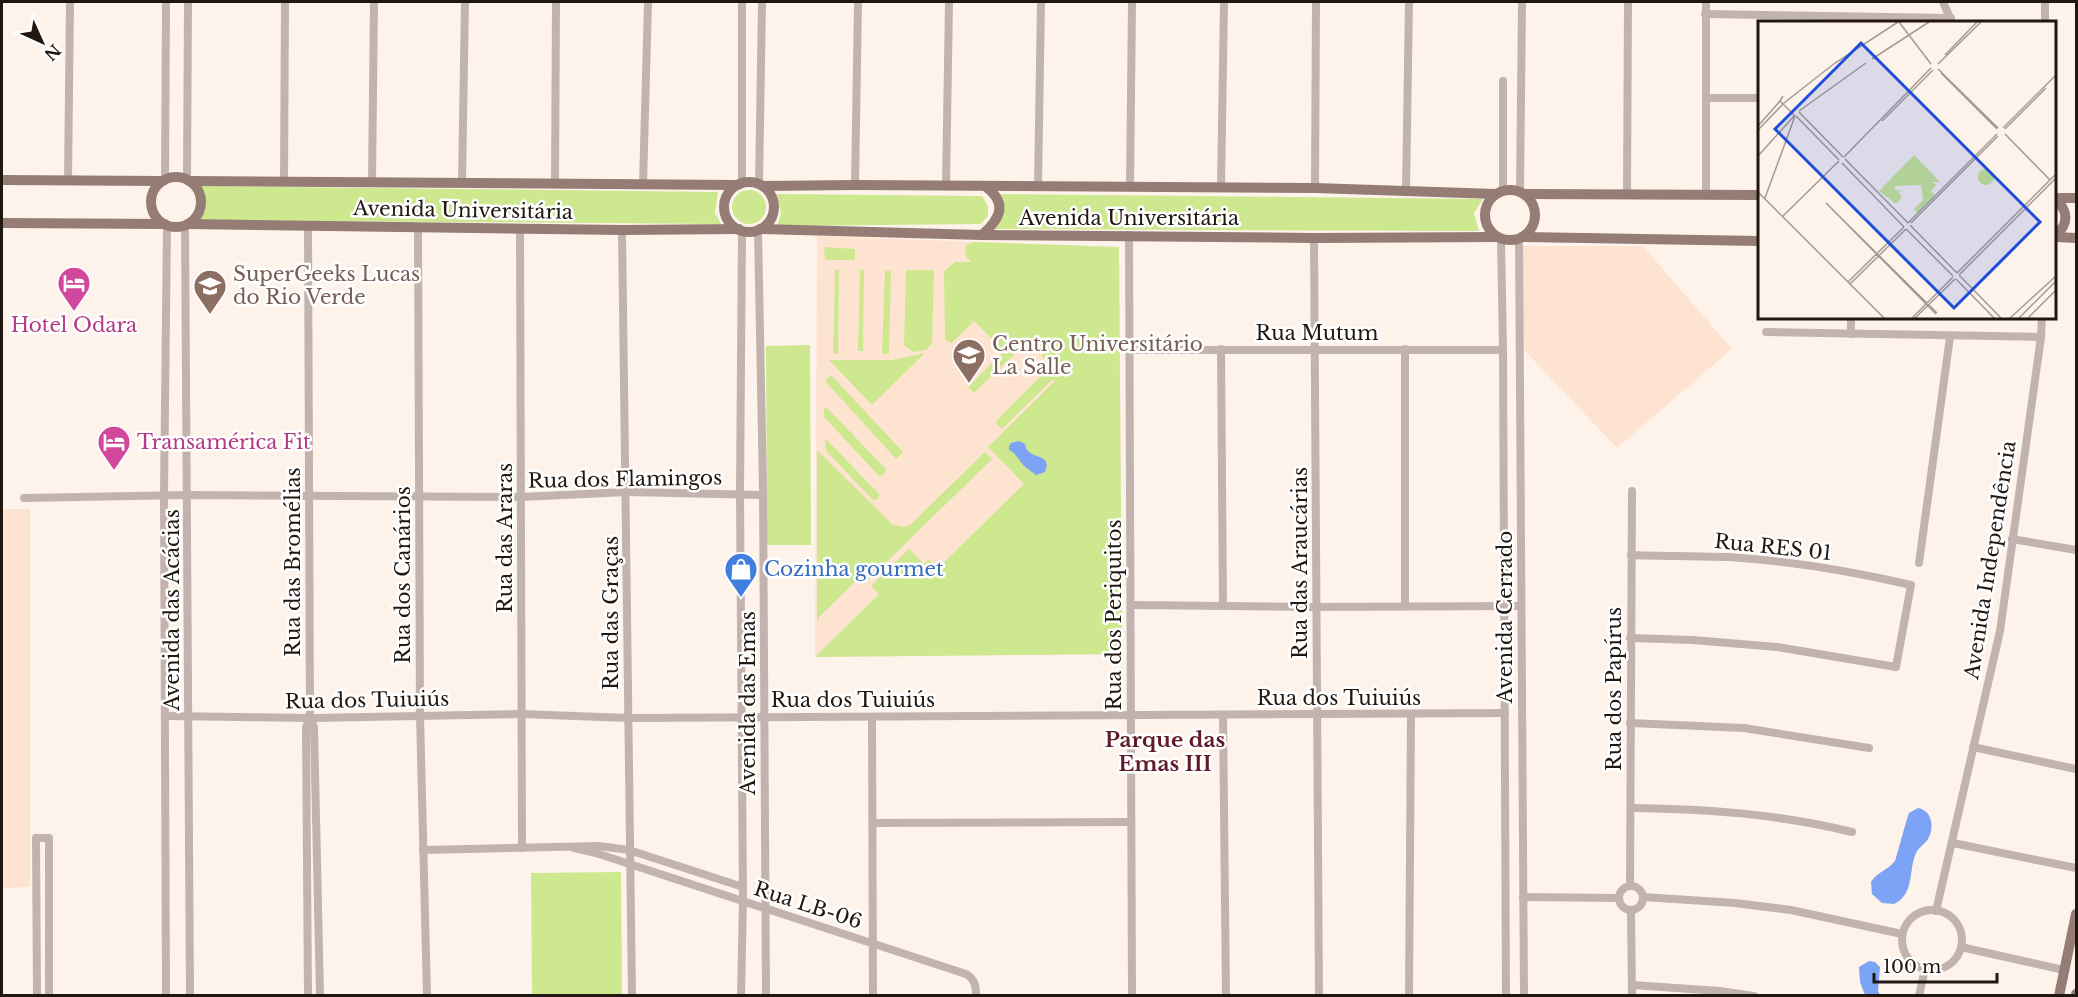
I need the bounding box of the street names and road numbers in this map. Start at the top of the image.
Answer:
street label: Avenida Universitária [352,196,574,224]
street label: Avenida Universitária [1018,206,1240,230]
street label: Rua Mutum [1256,321,1379,345]
street label: Avenida Independência [1959,438,2021,682]
street label: Rua das Araras [493,463,517,613]
street label: Rua dos Flamingos [528,465,722,493]
street label: Rua das Bromélias [281,467,305,657]
street label: Rua das Araucárias [1288,467,1312,659]
street label: Rua dos Canários [391,486,415,664]
street label: Avenida das Acácias [160,509,184,712]
street label: Rua dos Periquitos [1102,519,1126,711]
street label: Rua RES 01 [1713,529,1833,565]
street label: Avenida Cerrado [1493,531,1517,704]
street label: Rua das Graças [599,536,623,690]
street label: Rua dos Papírus [1602,607,1626,771]
street label: Avenida das Emas [736,611,760,796]
street label: Rua dos Tuiuiús [1257,686,1421,710]
street label: Rua dos Tuiuiús [285,687,449,713]
street label: Rua dos Tuiuiús [771,688,935,712]
street label: Rua LB-06 [751,876,865,934]

